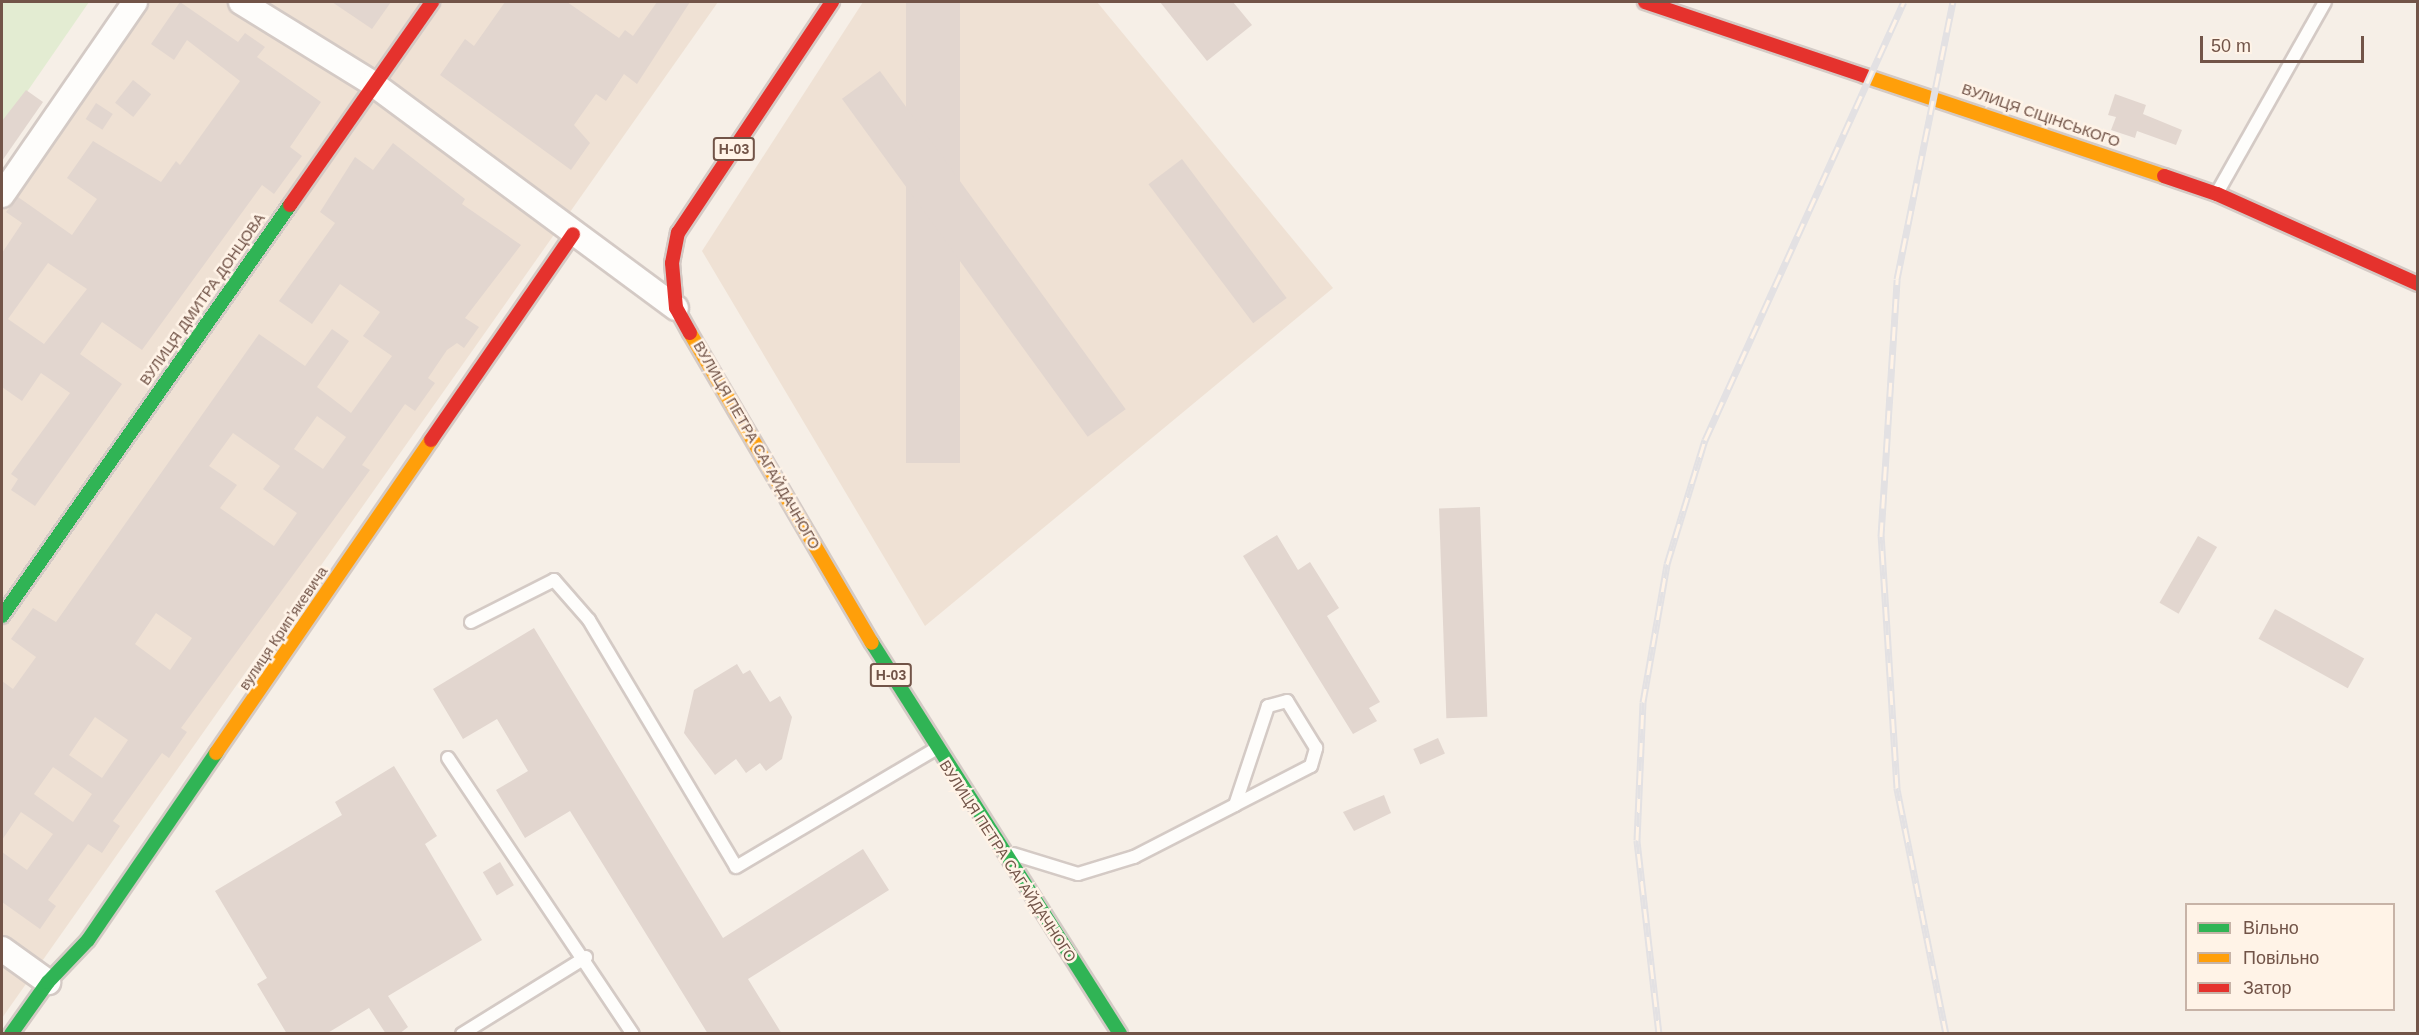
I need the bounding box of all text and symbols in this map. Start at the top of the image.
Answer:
scale bar [2203,24,2366,62]
text: 50 m [2211,36,2251,56]
street label: ВУЛИЦЯ СІЦІНСЬКОГО [1959,79,2123,151]
road number: Н-03 [712,138,756,160]
street label: ВУЛИЦЯ ДМИТРА ДОНЦОВА [136,210,268,388]
street label: ВУЛИЦЯ ПЕТРА САГАЙДАЧНОГО [690,338,824,552]
street label: вулиця Крипʼякевича [235,563,331,693]
road number: Н-03 [868,664,914,686]
street label: ВУЛИЦЯ ПЕТРА САГАЙДАЧНОГО [936,757,1080,965]
legend [2185,903,2395,1011]
text: Вільно [2243,918,2299,938]
text: Повільно [2243,948,2319,968]
text: Затор [2243,978,2292,998]

